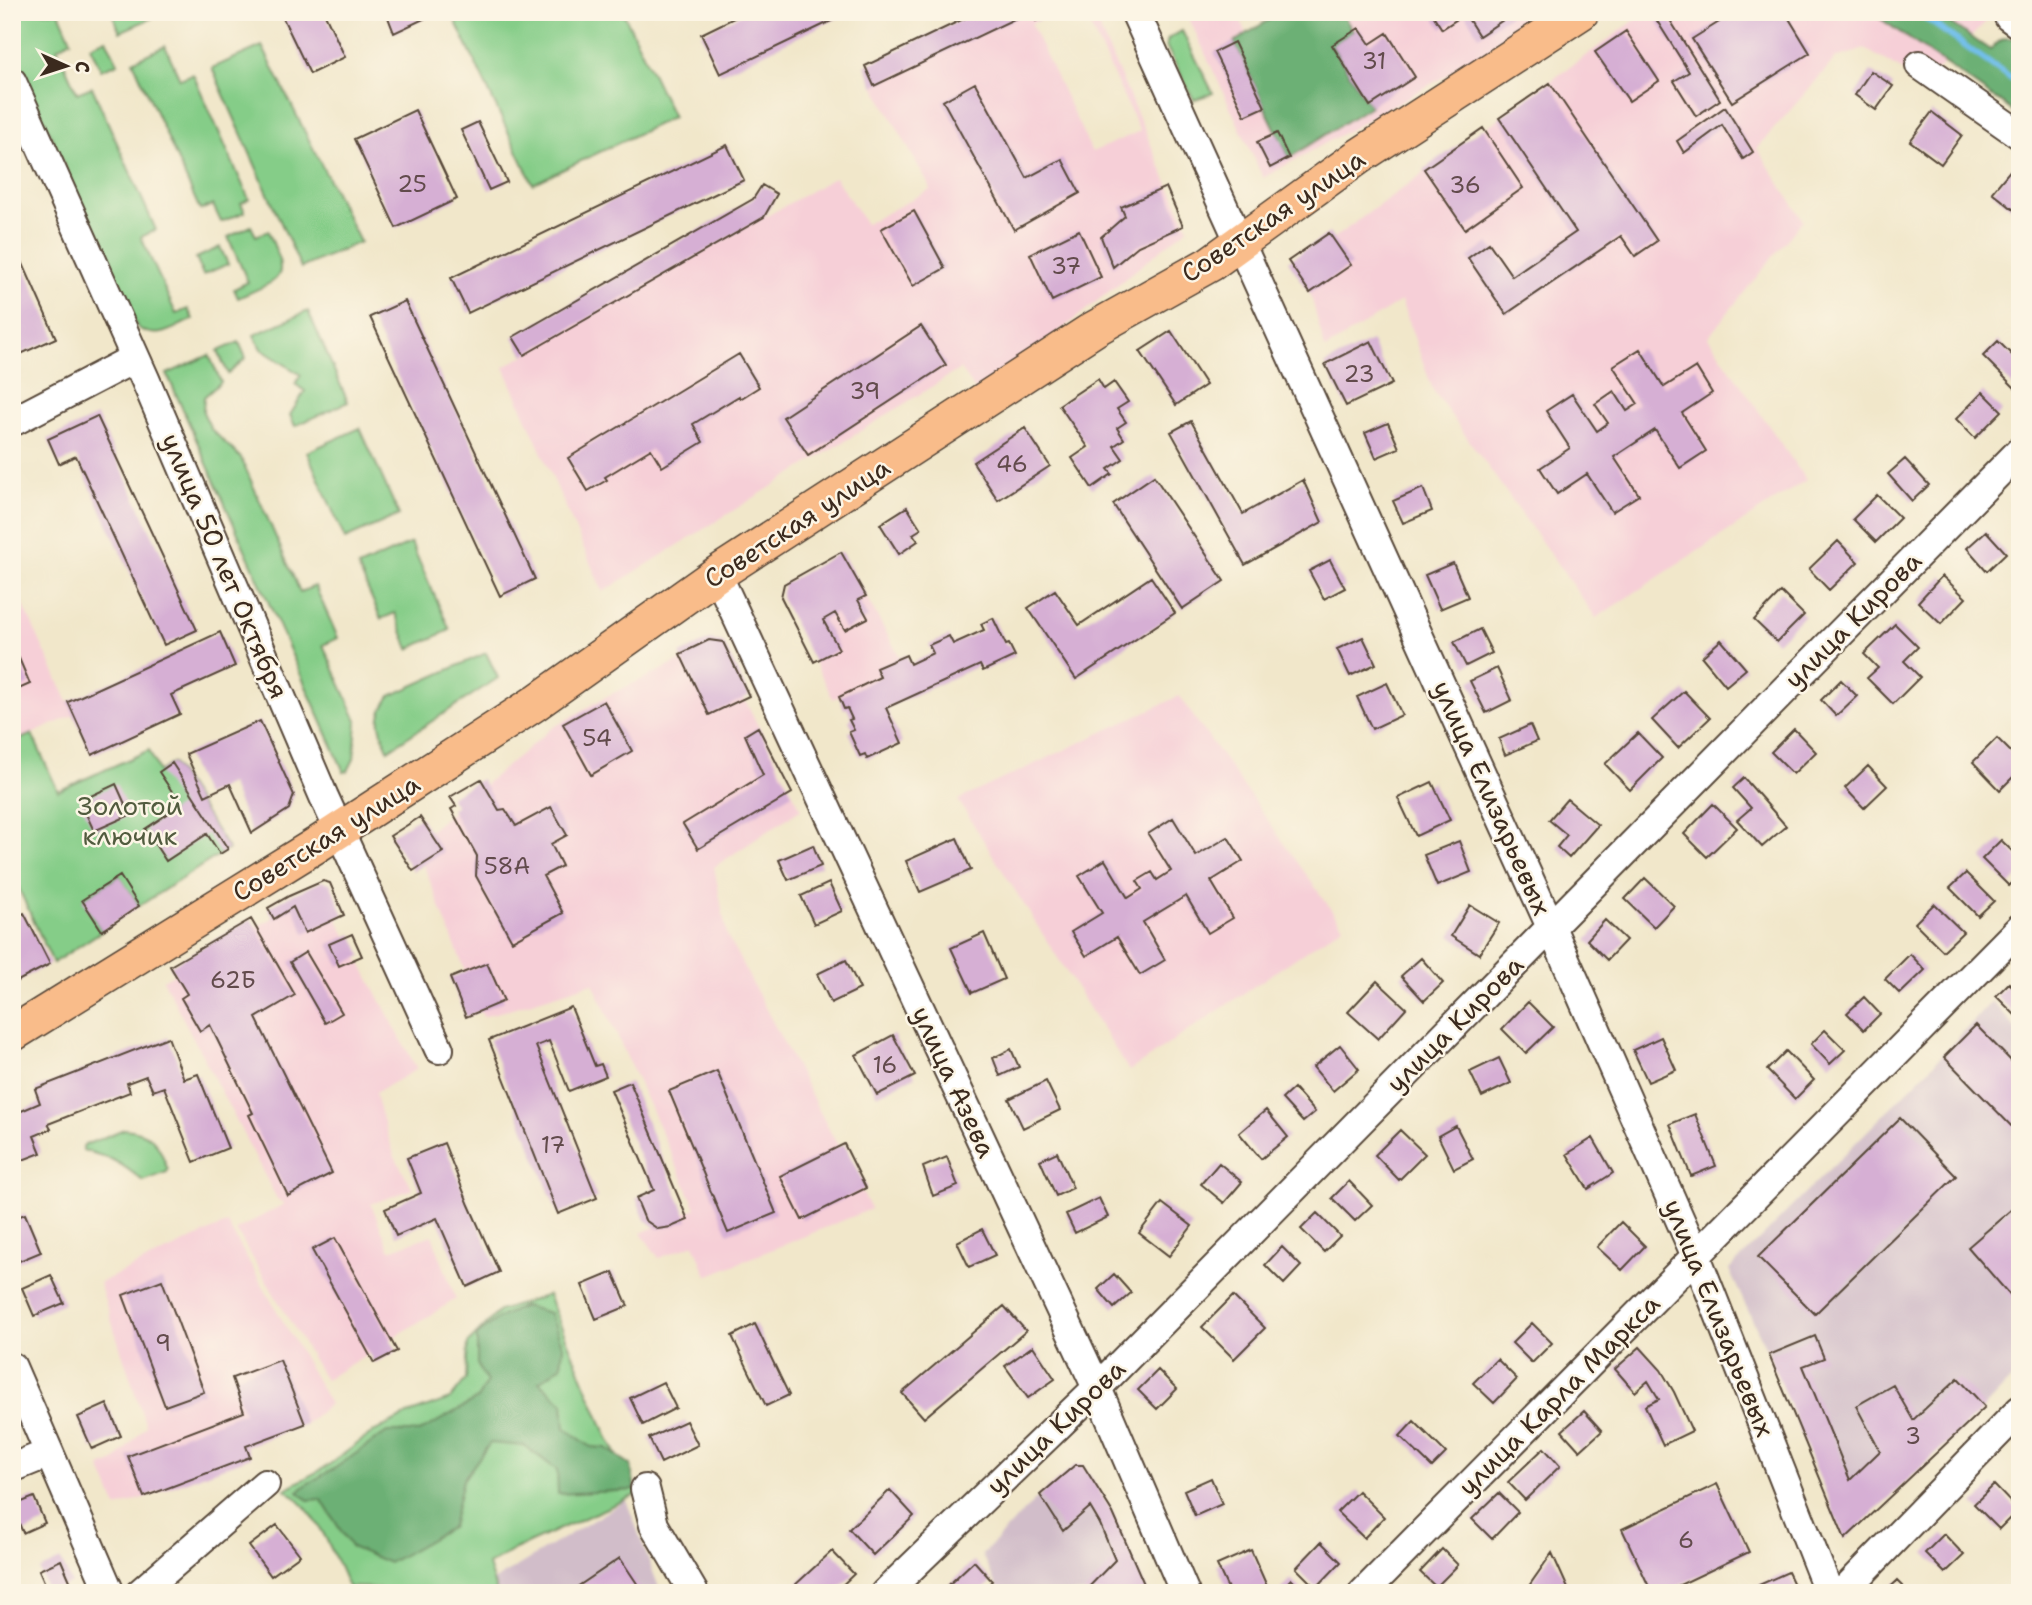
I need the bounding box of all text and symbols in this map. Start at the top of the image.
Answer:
north arrow [32,32,102,102]
house number: 31 [1362,46,1386,76]
text: С [70,60,95,73]
street label: Советская улица [1174,141,1372,290]
house number: 25 [397,169,427,199]
house number: 36 [1449,170,1481,200]
house number: 37 [1051,251,1081,281]
house number: 23 [1343,359,1375,389]
house number: 39 [850,376,880,406]
street label: улица 50 лет Октября [154,428,297,704]
street label: Советская улица [697,449,896,596]
house number: 46 [996,449,1028,479]
street label: улица Кирова [1776,543,1929,696]
street label: улица Елизарьевых [1425,675,1560,921]
house number: 54 [582,723,612,753]
street label: Советская улица [225,766,426,909]
park label: Золотой ключик [77,788,183,853]
house number: 58А [484,851,530,881]
street label: улица Кирова [1378,947,1531,1100]
house number: 62Б [210,965,256,995]
street label: улица Азева [904,1000,1005,1163]
house number: 16 [873,1050,897,1080]
house number: 17 [541,1130,565,1160]
street label: улица Елизарьевых [1656,1194,1783,1442]
street label: улица Карла Маркса [1450,1286,1667,1503]
house number: 9 [155,1328,171,1358]
street label: улица Кирова [979,1351,1133,1502]
house number: 3 [1905,1421,1921,1451]
house number: 6 [1678,1525,1694,1555]

